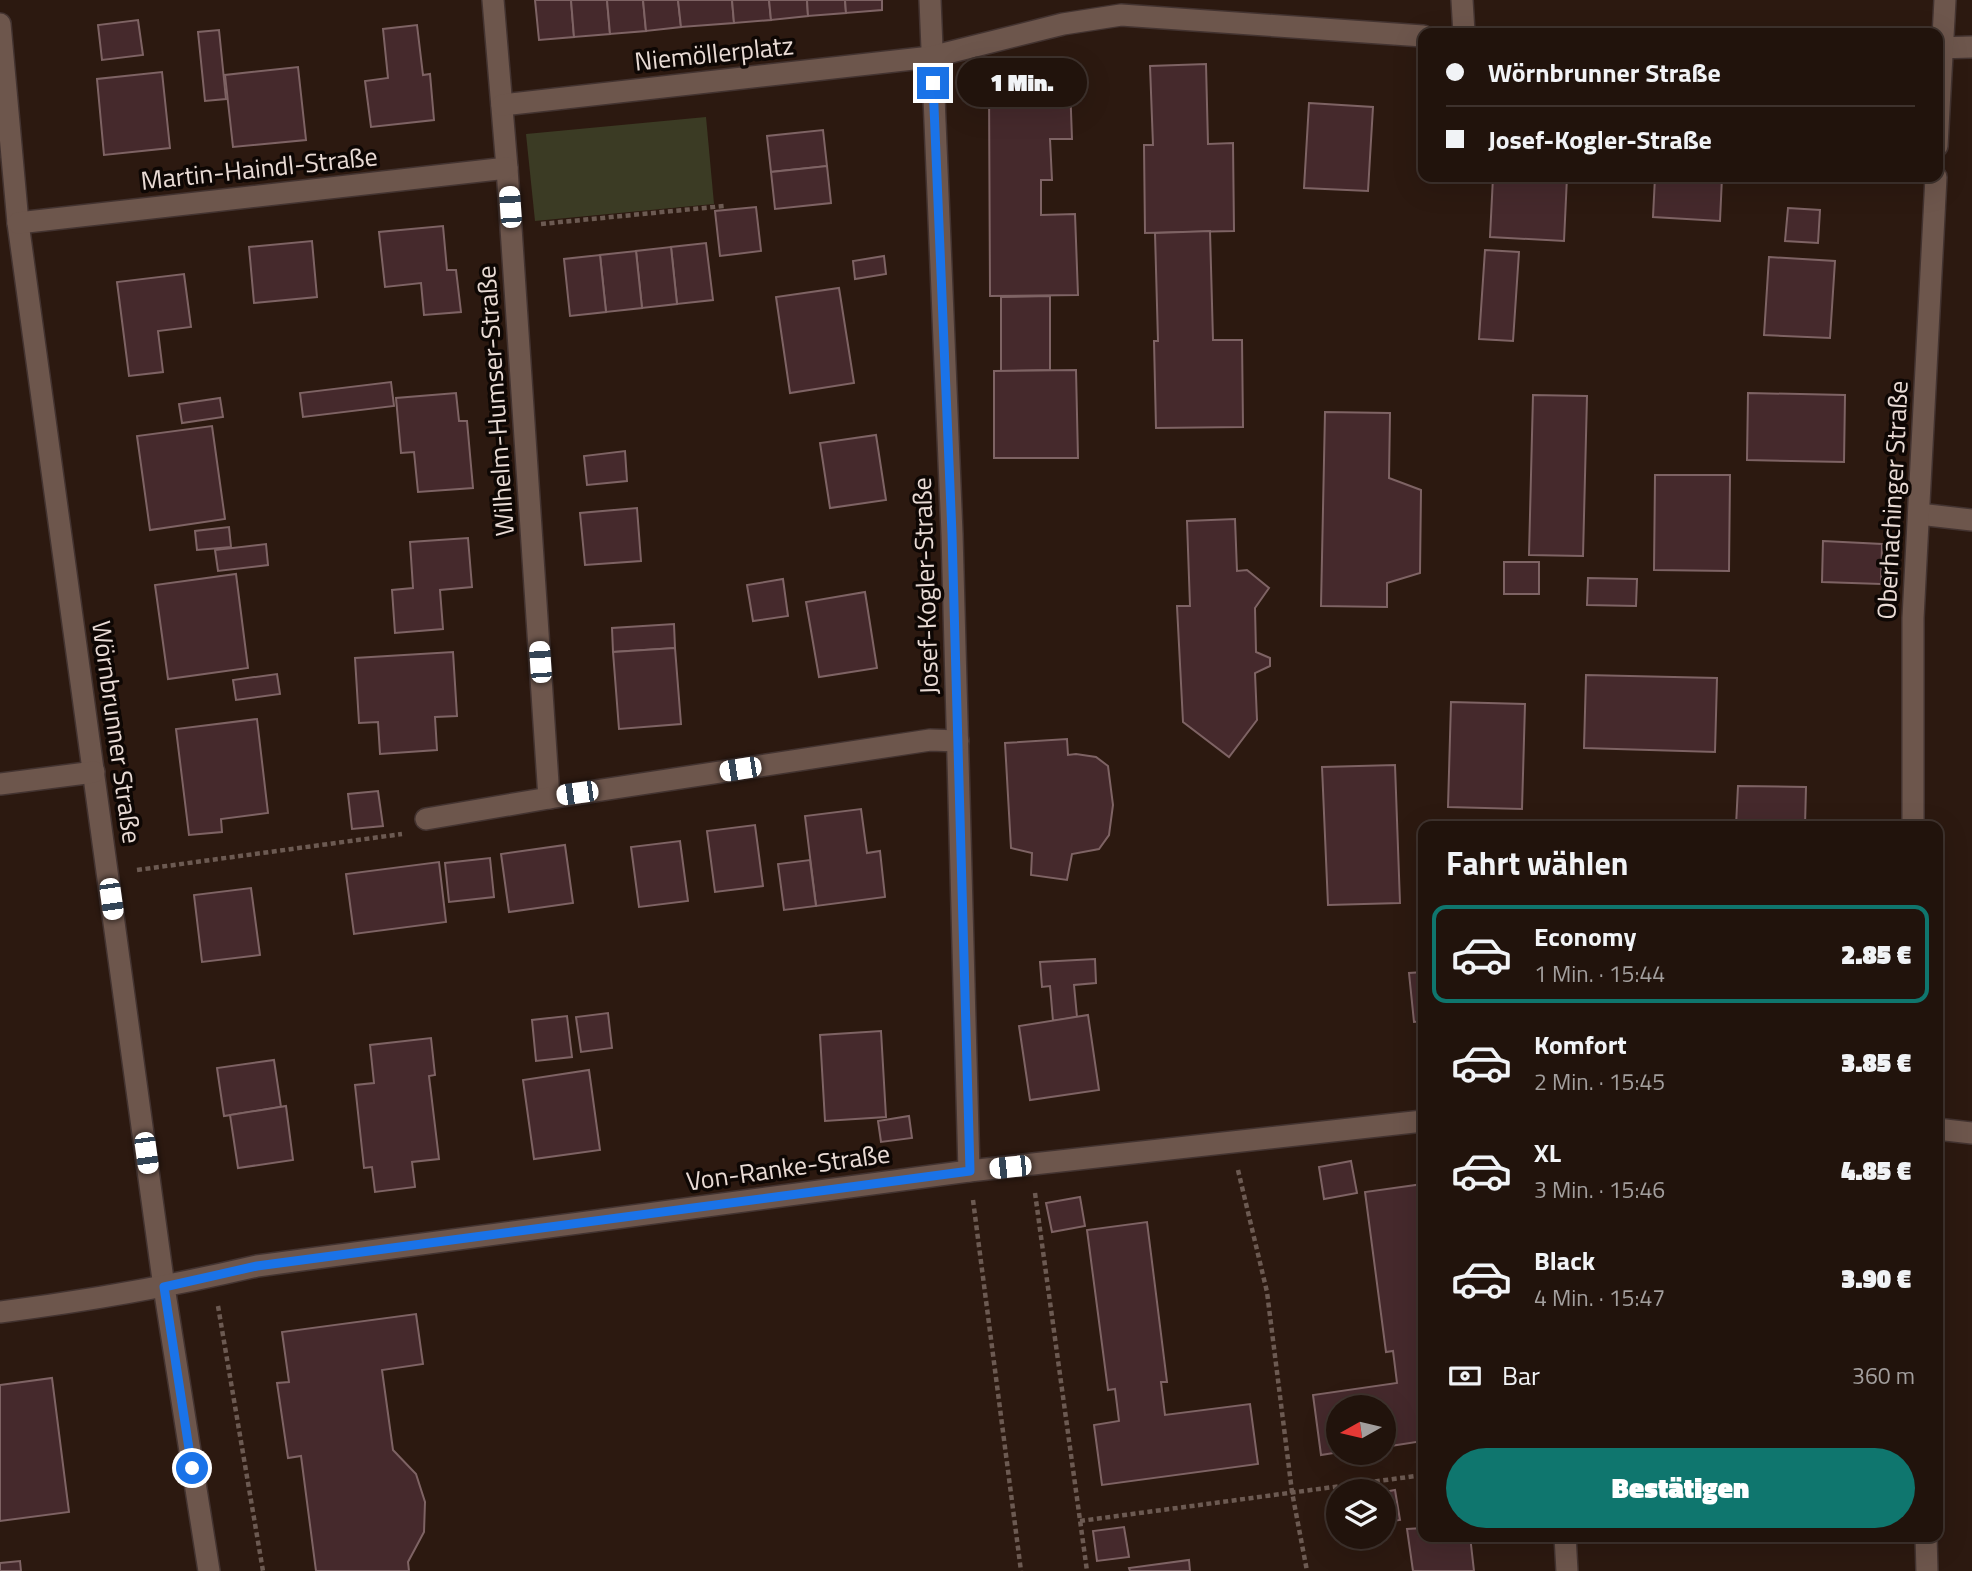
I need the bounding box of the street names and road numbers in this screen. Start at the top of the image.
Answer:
street label: Niemöllerplatz [633,25,795,81]
street label: Martin-Haindl-Straße [139,136,379,200]
street label: Wilhelm-Humser-Straße [466,265,524,537]
street label: Oberhachinger Straße [1866,380,1918,620]
street label: Josef-Kogler-Straße [902,477,948,695]
street label: Wörnbrunner Straße [82,618,152,846]
street label: Von-Ranke-Straße [684,1133,892,1201]

